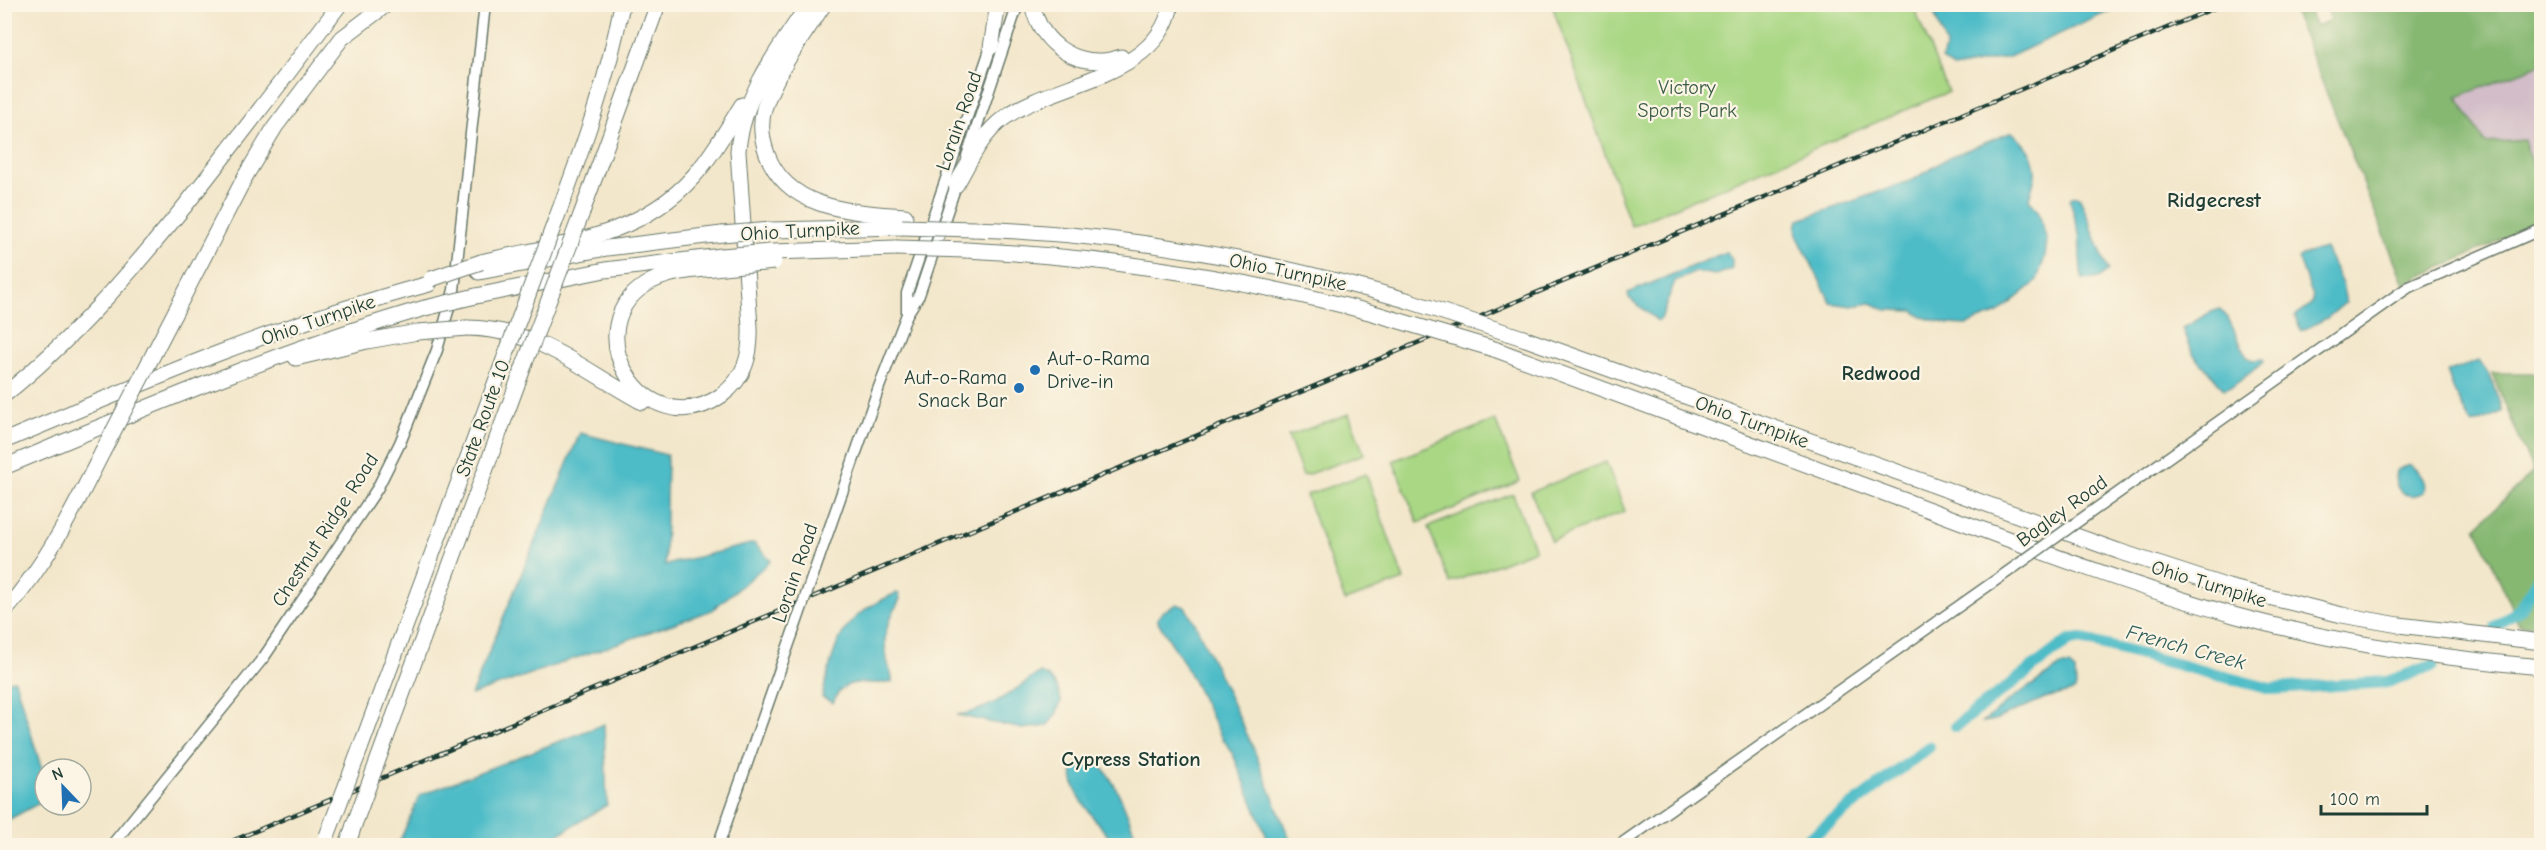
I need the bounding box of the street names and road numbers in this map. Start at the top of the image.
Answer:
street label: Lorain Road [931,68,987,174]
street label: Ohio Turnpike [740,216,860,246]
street label: Ohio Turnpike [1227,248,1349,296]
street label: Ohio Turnpike [258,290,378,350]
street label: State Route 10 [451,356,515,480]
street label: Ohio Turnpike [1692,391,1812,453]
street label: Chestnut Ridge Road [267,449,383,611]
street label: Bagley Road [2012,470,2112,552]
street label: Lorain Road [767,520,823,626]
street label: Ohio Turnpike [2149,556,2269,612]

